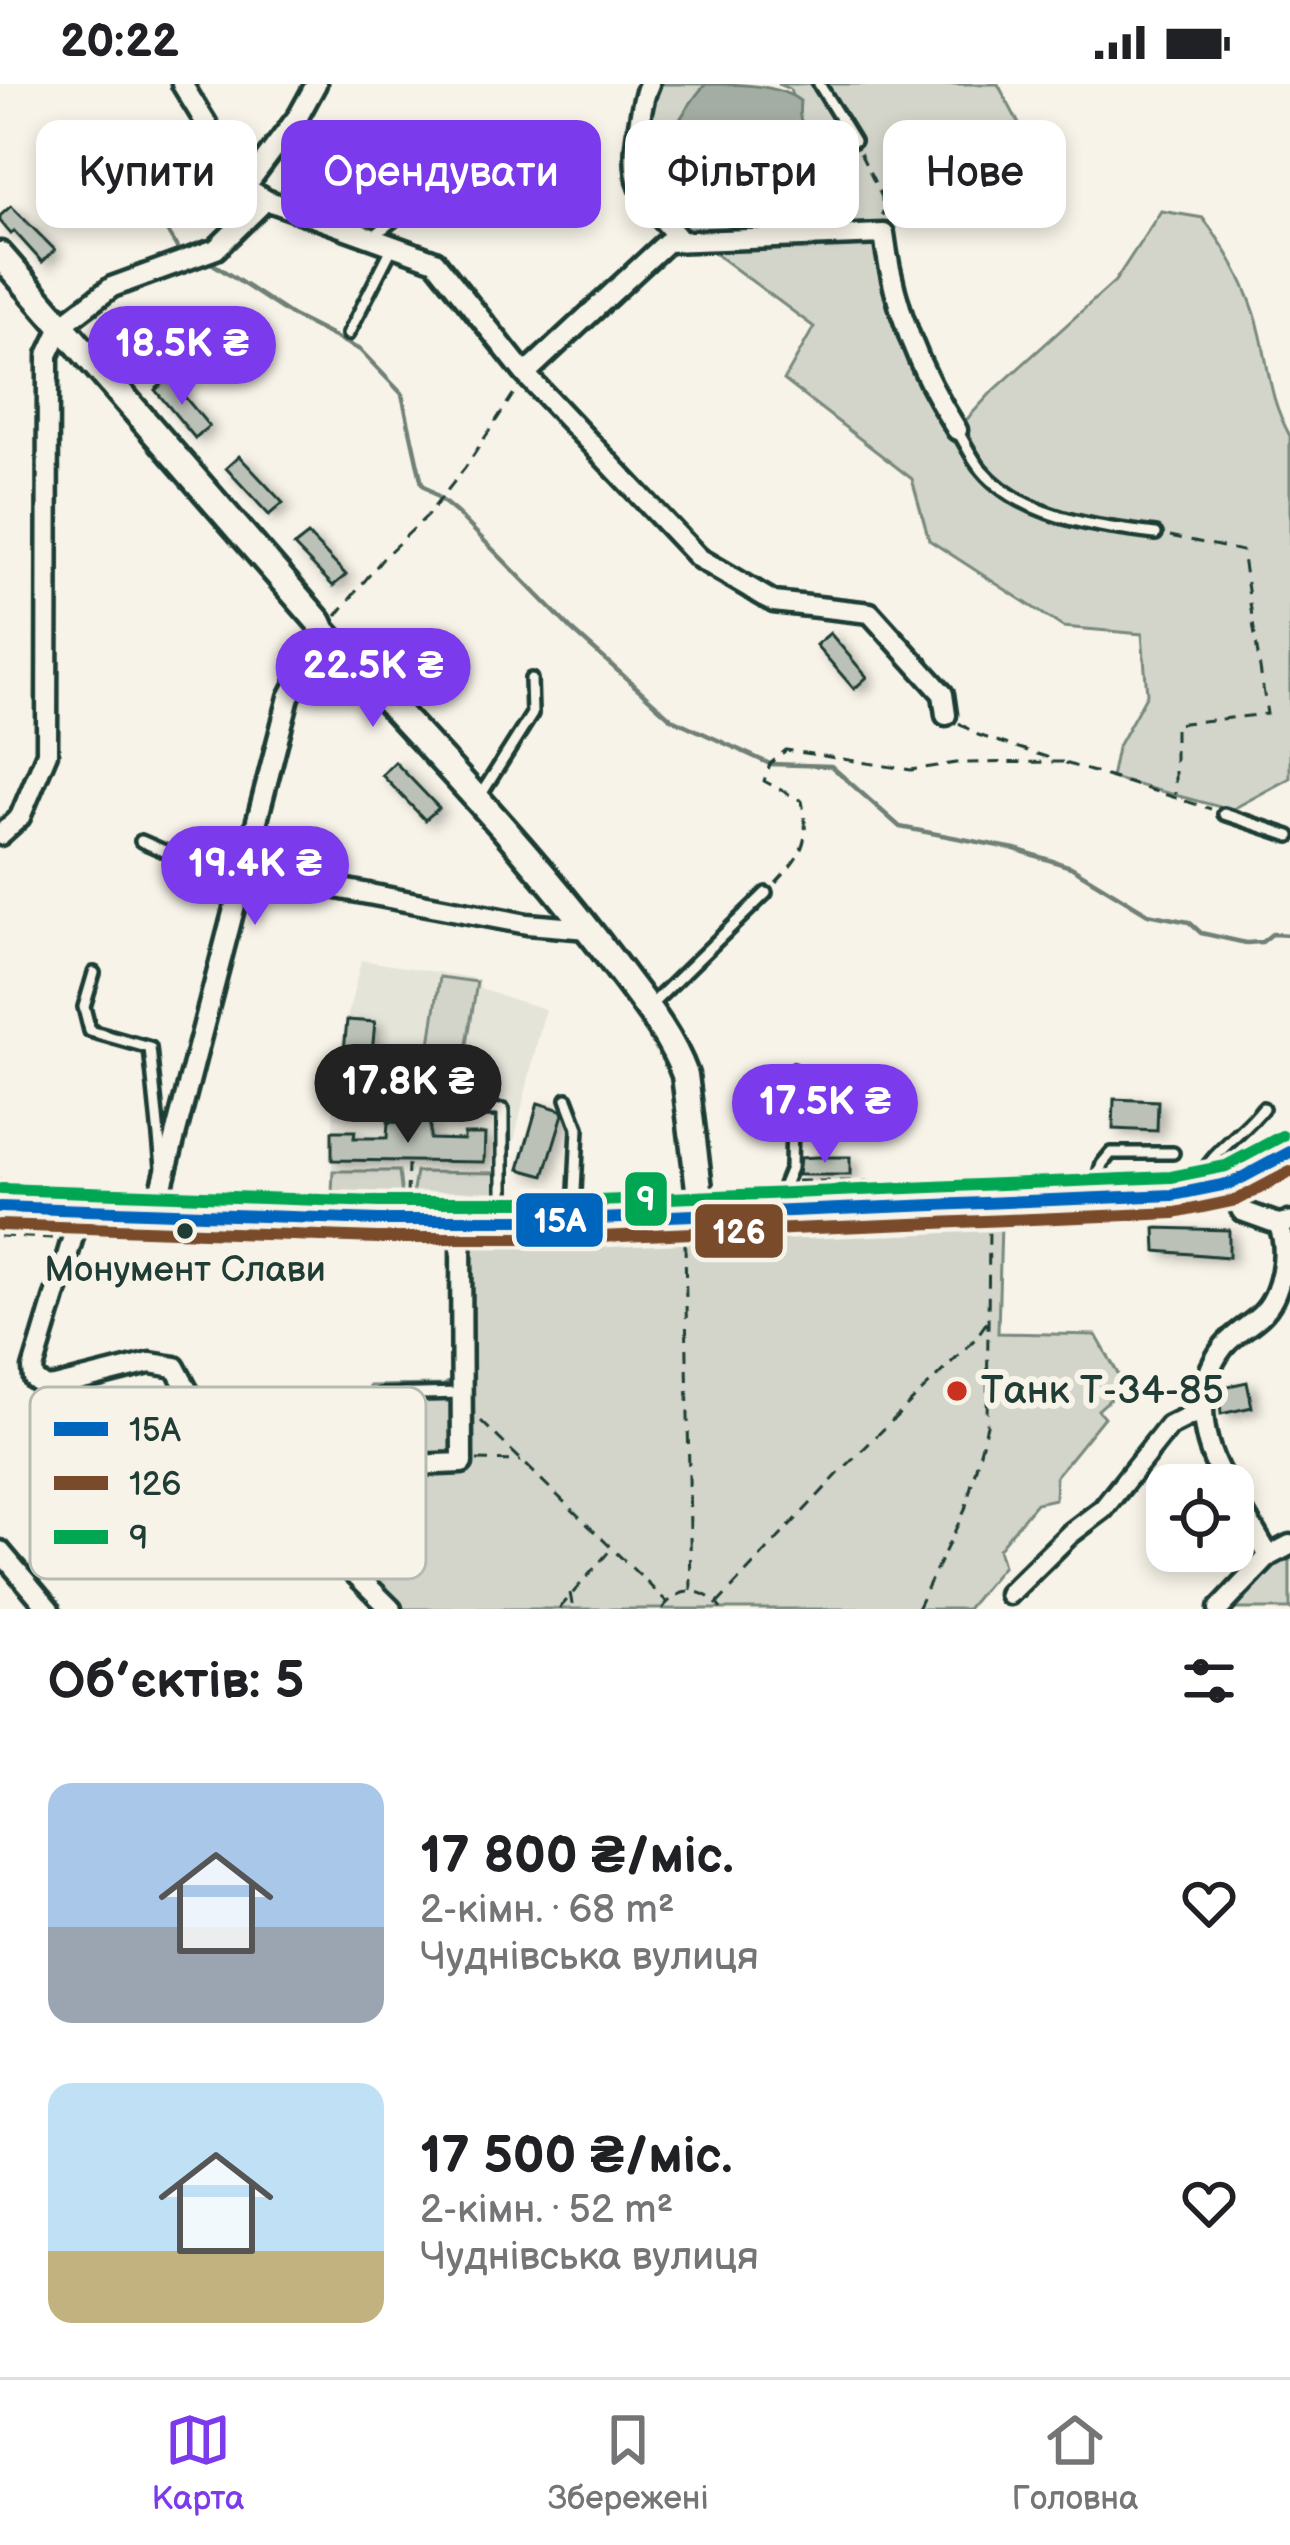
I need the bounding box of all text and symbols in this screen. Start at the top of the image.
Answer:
text: 20:22 [60,15,179,70]
chip: Купити [36,120,257,228]
chip: Орендувати [281,120,601,228]
chip: Фільтри [625,120,859,228]
chip: Нове [883,120,1066,228]
pin: 18.5K ₴ [71,306,293,408]
text: 18.5K ₴ [115,321,249,368]
pin: 22.5K ₴ [262,628,484,730]
text: 22.5K ₴ [303,643,443,690]
pin: 19.4K ₴ [144,826,366,928]
text: 19.4K ₴ [188,841,322,888]
pin: 17.8K ₴ [297,1044,519,1146]
text: 17.8K ₴ [341,1059,475,1106]
pin: 17.5K ₴ [714,1064,936,1166]
text: 17.5K ₴ [759,1079,891,1126]
line badge: 9 [623,1170,669,1228]
text: 9 [636,1181,656,1221]
line badge: 15A [514,1191,605,1249]
text: 15A [533,1202,587,1242]
line badge: 126 [693,1202,785,1260]
text: 126 [712,1213,766,1253]
marker: Монумент Слави [174,1220,196,1242]
place label: Монумент Слави [44,1249,326,1292]
place label: Танк Т-34-85 [981,1368,1224,1415]
marker: Танк Т-34-85 [944,1378,970,1404]
legend [30,1387,426,1579]
text: 15A [129,1411,182,1451]
map controls [1146,1464,1254,1572]
button: locate [1146,1464,1254,1572]
text: 126 [129,1465,181,1505]
text: 9 [129,1519,148,1559]
icon: filters [1176,1648,1242,1714]
text: Об’єктів: 5 [48,1651,304,1712]
text: 17 800 ₴/міс. [420,1826,734,1887]
icon: home [144,1831,288,1975]
icon: heart [1176,1870,1242,1936]
text: 2-кімн. · 68 m² [420,1887,675,1934]
text: Чуднівська вулиця [420,1934,759,1981]
text: 17 500 ₴/міс. [420,2126,733,2187]
icon: home [144,2131,288,2275]
icon: heart [1176,2170,1242,2236]
text: 2-кімн. · 52 m² [420,2187,673,2234]
text: Чуднівська вулиця [420,2234,759,2281]
tab: Карта [152,2407,245,2519]
tab: Збережені [548,2407,709,2519]
tab: Головна [1012,2407,1138,2519]

